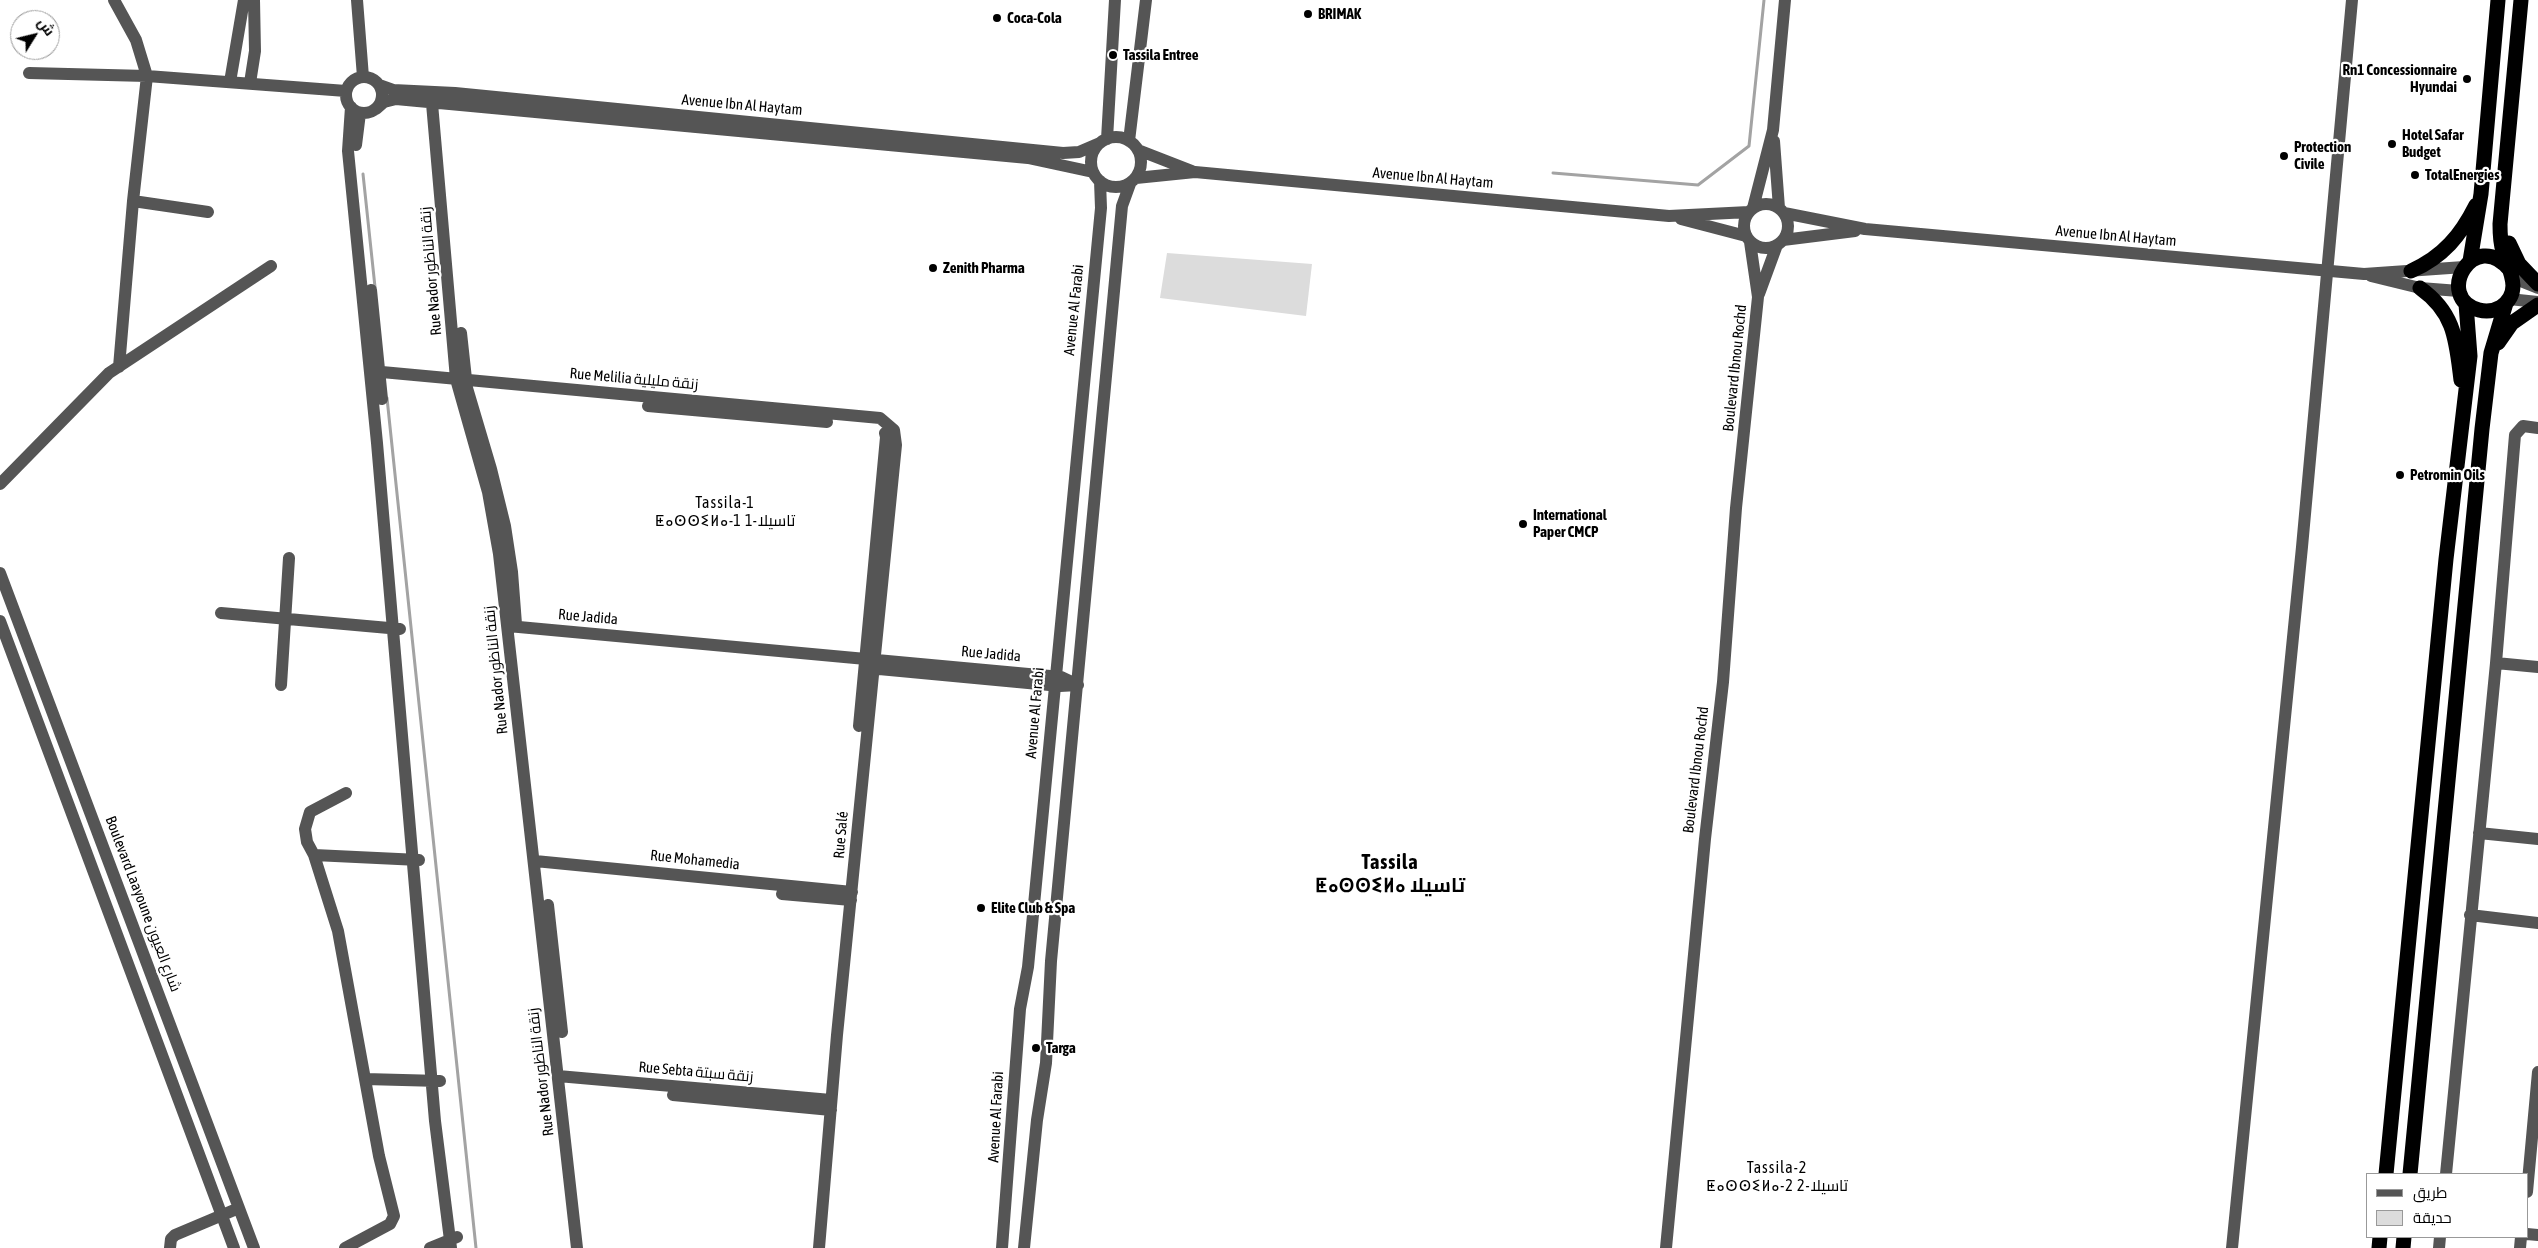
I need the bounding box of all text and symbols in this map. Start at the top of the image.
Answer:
place label: BRIMAK [1318,5,1361,23]
marker: BRIMAK [1302,8,1314,20]
place label: Coca-Cola [1007,9,1062,27]
north arrow [10,10,60,60]
marker: Coca-Cola [991,12,1003,24]
text: ش [35,15,58,39]
place label: Tassila Entree [1123,46,1199,64]
marker: Tassila Entree [1107,49,1119,61]
place label: Rn1 Concessionnaire Hyundai [2342,61,2457,96]
marker: Rn1 Concessionnaire Hyundai [2461,73,2473,85]
street label: Avenue Ibn Al Haytam [681,91,803,119]
place label: Hotel Safar Budget [2402,126,2464,161]
place label: Protection Civile [2294,138,2351,173]
marker: Hotel Safar Budget [2386,138,2398,150]
marker: Protection Civile [2278,150,2290,162]
street label: Avenue Ibn Al Haytam [1372,164,1494,192]
place label: TotalEnergies [2425,166,2499,184]
marker: TotalEnergies [2409,169,2421,181]
street label: Rue Nador زنقة الناظور [416,206,446,336]
street label: Avenue Ibn Al Haytam [2055,222,2177,250]
place label: Zenith Pharma [943,259,1025,277]
marker: Zenith Pharma [927,262,939,274]
street label: Avenue Al Farabi [1060,264,1088,356]
street label: Boulevard Ibnou Rochd [1719,304,1751,432]
street label: Rue Melilia زنقة مليلية [569,364,699,394]
place label: Petromin Oils [2410,466,2485,484]
marker: Petromin Oils [2394,469,2406,481]
district label: Tassila-1 ⵟⴰⵙⵙⵉⵍⴰ-1 1-تاسيلا [661,493,789,531]
place label: International Paper CMCP [1533,506,1607,541]
marker: International Paper CMCP [1517,518,1529,530]
street label: Rue Nador زنقة الناظور [480,605,512,735]
street label: Rue Jadida [557,605,619,629]
street label: Rue Jadida [960,642,1022,666]
street label: Avenue Al Farabi [1022,667,1048,759]
street label: Boulevard Ibnou Rochd [1679,706,1713,834]
street label: Rue Salé [830,811,852,859]
street label: Boulevard Laayoune شارع العيون [101,814,185,994]
street label: Rue Mohamedia [649,846,741,874]
district label: Tassila ⵟⴰⵙⵙⵉⵍⴰ تاسيلا [1319,851,1461,898]
place label: Elite Club & Spa [991,899,1075,917]
marker: Elite Club & Spa [975,902,987,914]
street label: Rue Nador زنقة الناظور [524,1007,558,1137]
place label: Targa [1046,1039,1076,1057]
marker: Targa [1030,1042,1042,1054]
street label: Rue Sebta زنقة سبتة [638,1058,754,1086]
street label: Avenue Al Farabi [985,1071,1007,1163]
district label: Tassila-2 ⵟⴰⵙⵙⵉⵍⴰ-2 2-تاسيلا [1712,1158,1842,1196]
legend [2366,1173,2528,1238]
text: طريق [2413,1184,2447,1201]
text: حديقة [2413,1209,2452,1226]

